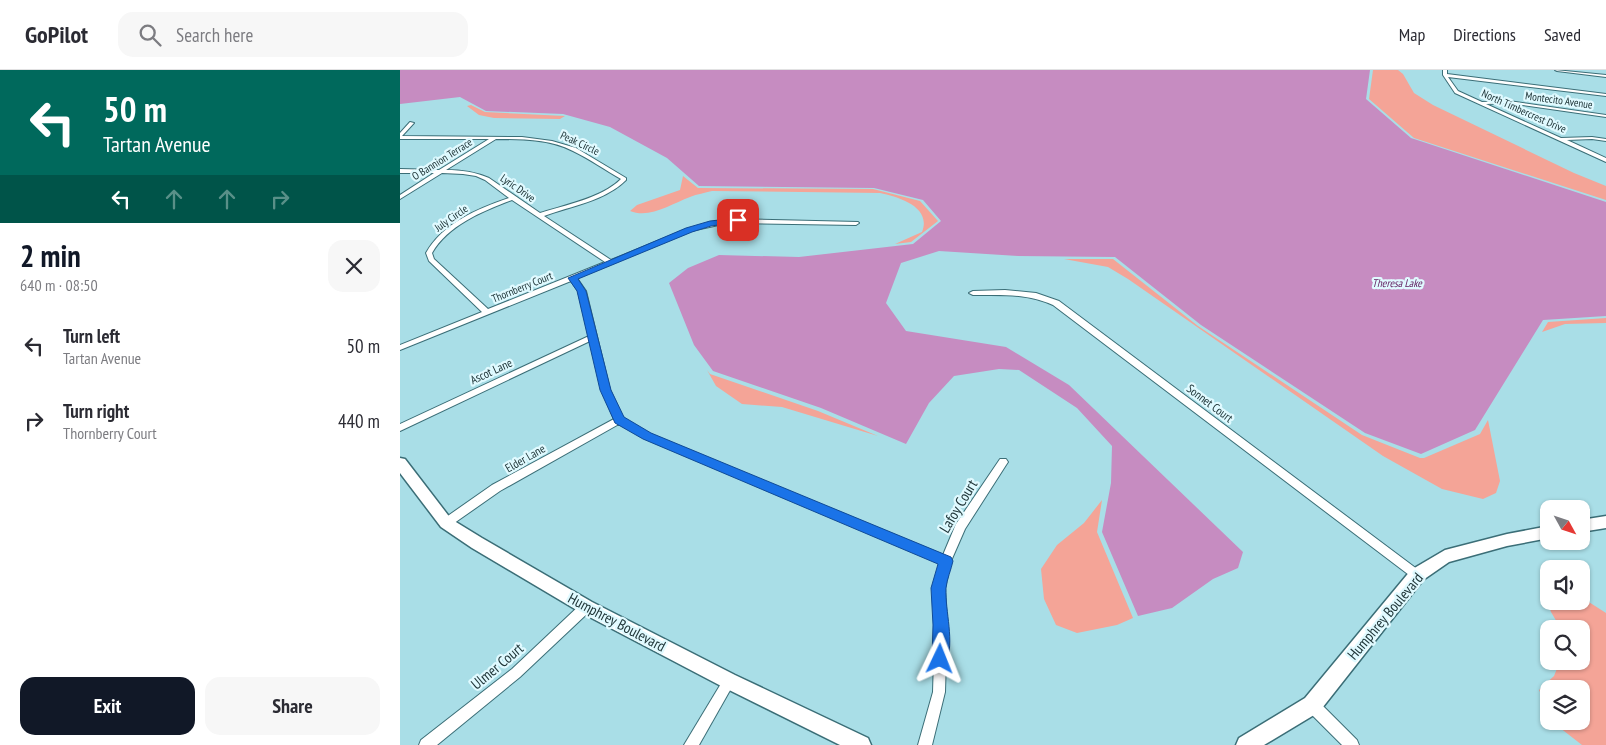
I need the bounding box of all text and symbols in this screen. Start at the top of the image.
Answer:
search box [118,12,468,57]
text: GoPilot [25,19,88,50]
icon: search [136,21,164,49]
text: Search here [176,23,253,47]
text: Map [1399,23,1425,46]
text: Directions [1453,23,1516,46]
text: Saved [1544,23,1581,46]
text: 50 m [103,86,167,132]
street label: North Timbercrest Drive [1479,86,1569,136]
street label: Montecito Avenue [1524,88,1594,112]
icon: left [20,90,85,155]
street label: Peak Circle [558,128,602,158]
text: Tartan Avenue [103,130,211,158]
street label: O Bannion Terrace [409,135,475,183]
street label: Lyric Drive [498,171,538,205]
icon: left [107,185,135,213]
icon: ahead [160,185,188,213]
icon: ahead [213,185,241,213]
icon: right [266,185,294,213]
pin [717,199,759,241]
street label: July Circle [431,201,471,235]
icon: arrive [724,206,752,234]
text: 2 min [20,236,81,275]
button: close [328,240,380,292]
street label: Thornberry Court [490,268,554,306]
text: 640 m · 08:50 [20,275,98,295]
water label: Theresa Lake [1372,276,1423,290]
text: Turn left [63,324,120,348]
icon: left [20,332,48,360]
text: 50 m [347,334,380,358]
text: Tartan Avenue [63,348,141,368]
street label: Ascot Lane [468,355,514,387]
street label: Sonnet Court [1184,381,1237,426]
text: Turn right [63,399,129,423]
icon: right [20,407,48,435]
text: 440 m [338,409,380,433]
text: Thornberry Court [63,423,157,443]
street label: Elder Lane [502,441,548,475]
street label: Lafoy Court [935,476,981,536]
north arrow [1540,500,1590,550]
map controls [1540,500,1590,730]
button: sound [1540,560,1590,610]
street label: Humphrey Boulevard [1343,569,1427,663]
street label: Humphrey Boulevard [565,588,669,656]
button: search [1540,620,1590,670]
position arrow [913,632,965,684]
street label: Ulmer Court [467,639,527,693]
button: Exit [20,677,195,735]
button: Share [205,677,380,735]
button: layers [1540,680,1590,730]

